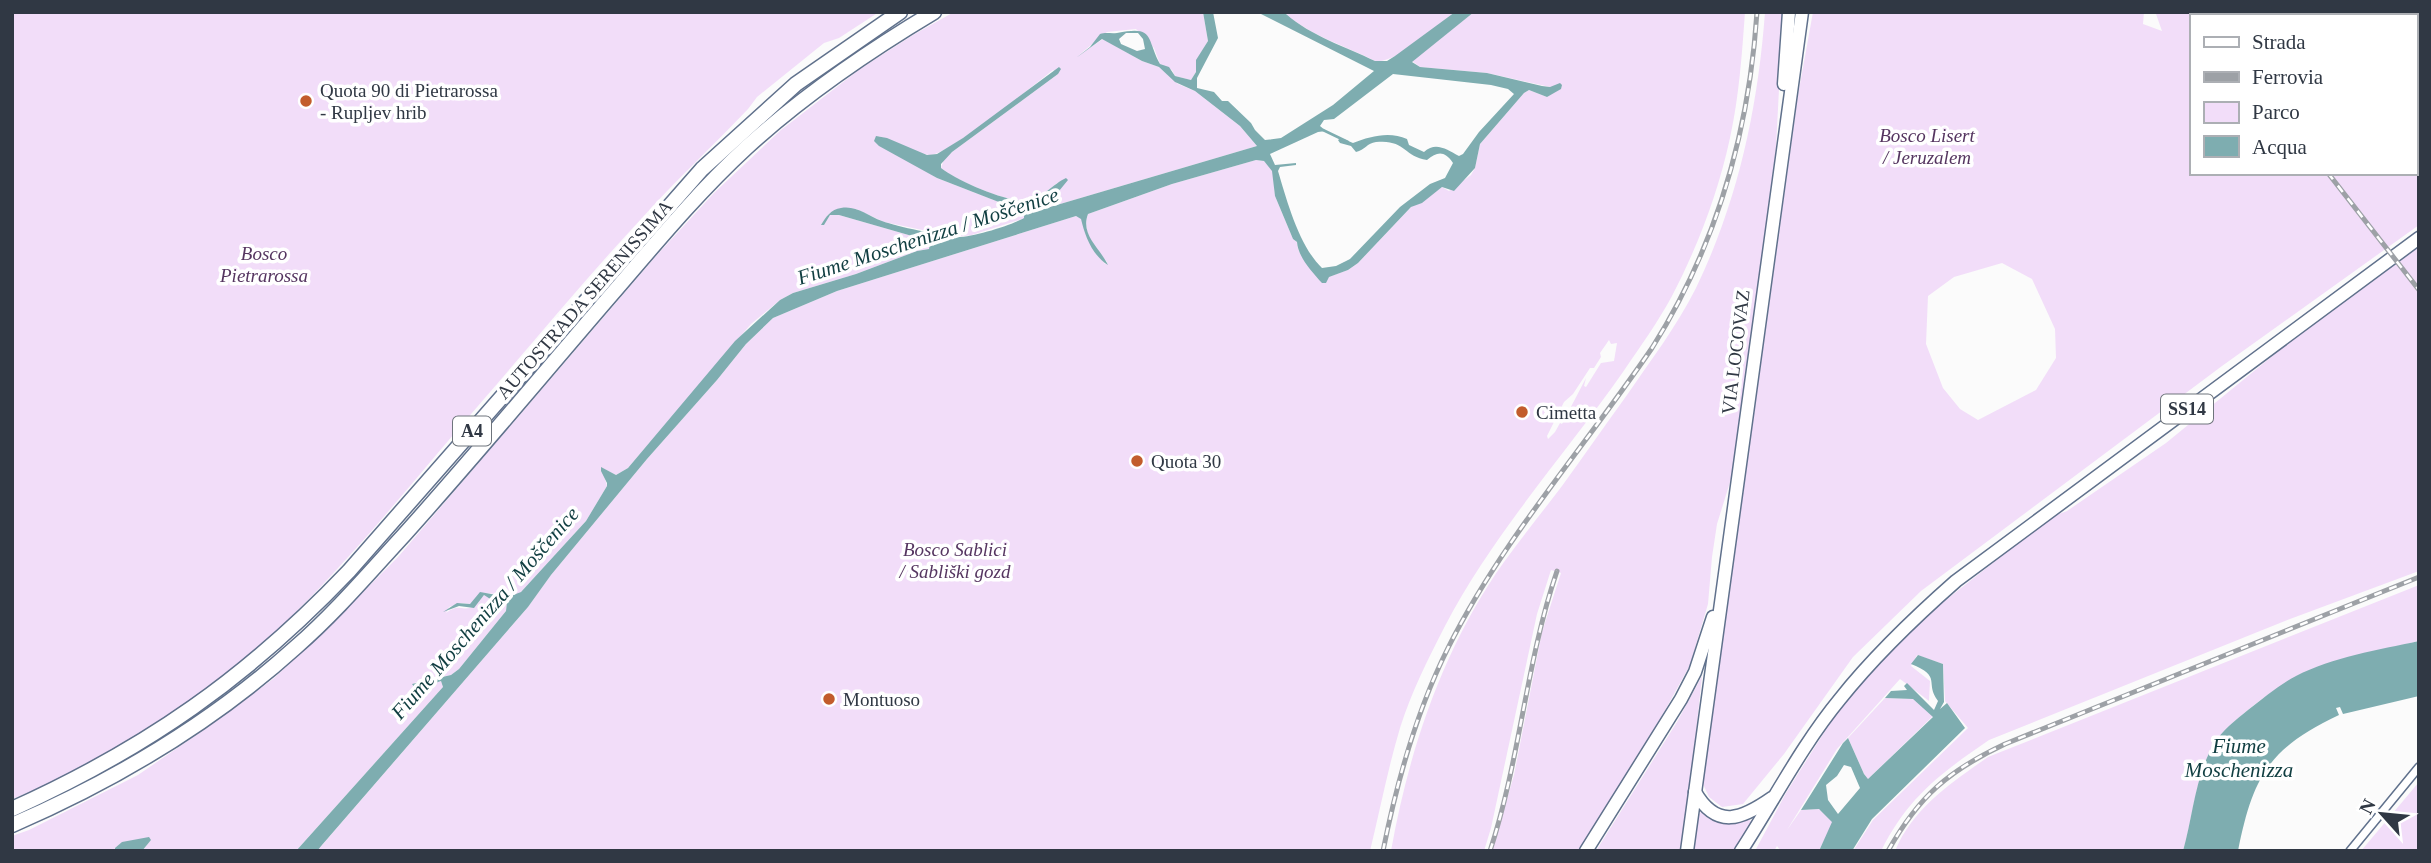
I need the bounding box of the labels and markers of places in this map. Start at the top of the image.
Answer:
place label: Quota 90 di Pietrarossa - Rupljev hrib [320,80,498,123]
marker: Quota 90 di Pietrarossa - Rupljev hrib [298,93,314,109]
place label: Cimetta [1536,402,1597,423]
marker: Cimetta [1514,404,1530,420]
place label: Quota 30 [1151,451,1221,472]
marker: Quota 30 [1129,453,1145,469]
place label: Montuoso [843,689,920,710]
marker: Montuoso [821,691,837,707]

